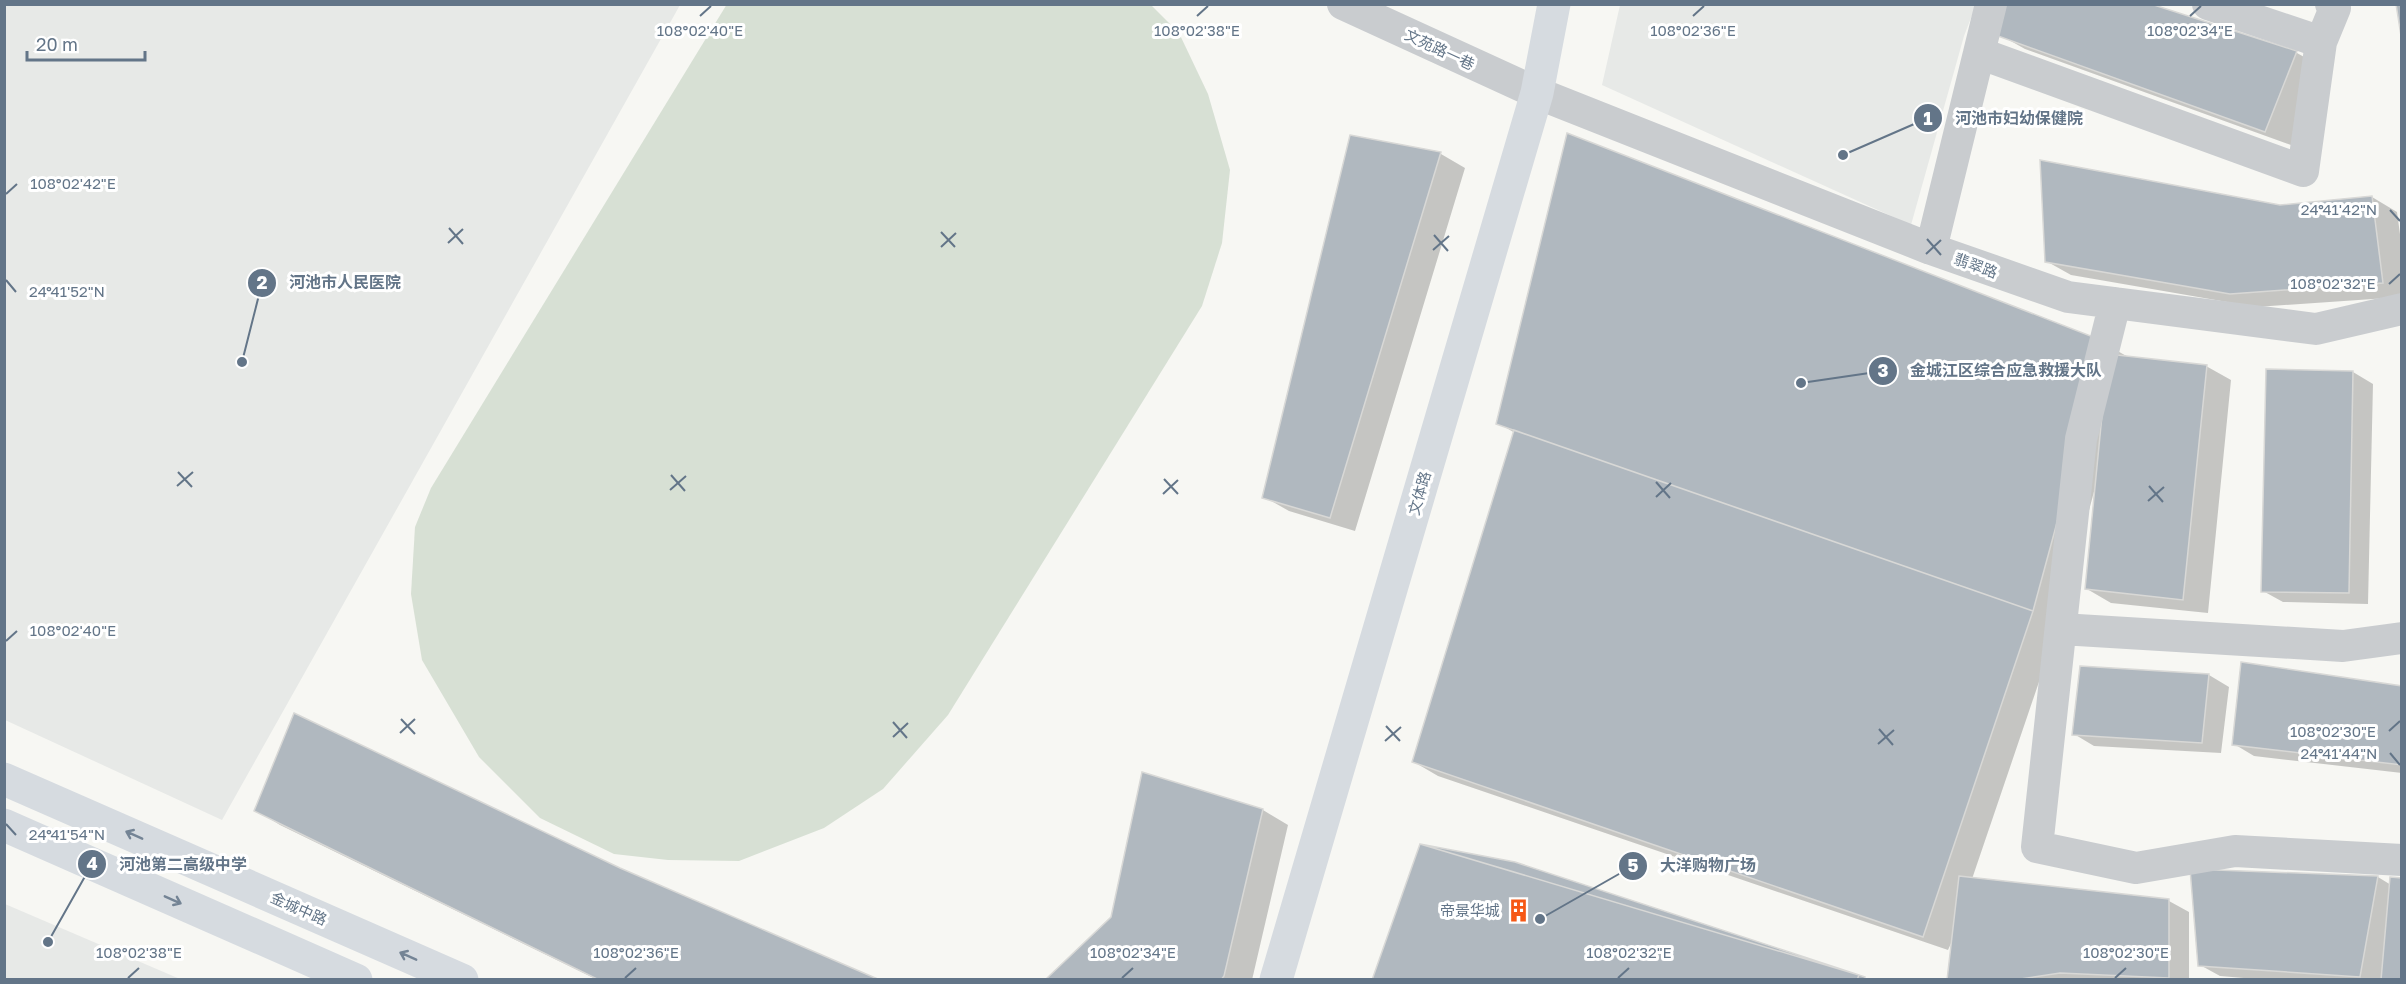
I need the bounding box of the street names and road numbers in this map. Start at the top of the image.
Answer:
street label: 文苑路一巷 [1402,25,1478,73]
street label: 翡翠路 [1952,249,2000,281]
street label: 文体路 [1404,469,1434,517]
street label: 金城中路 [268,888,330,928]

